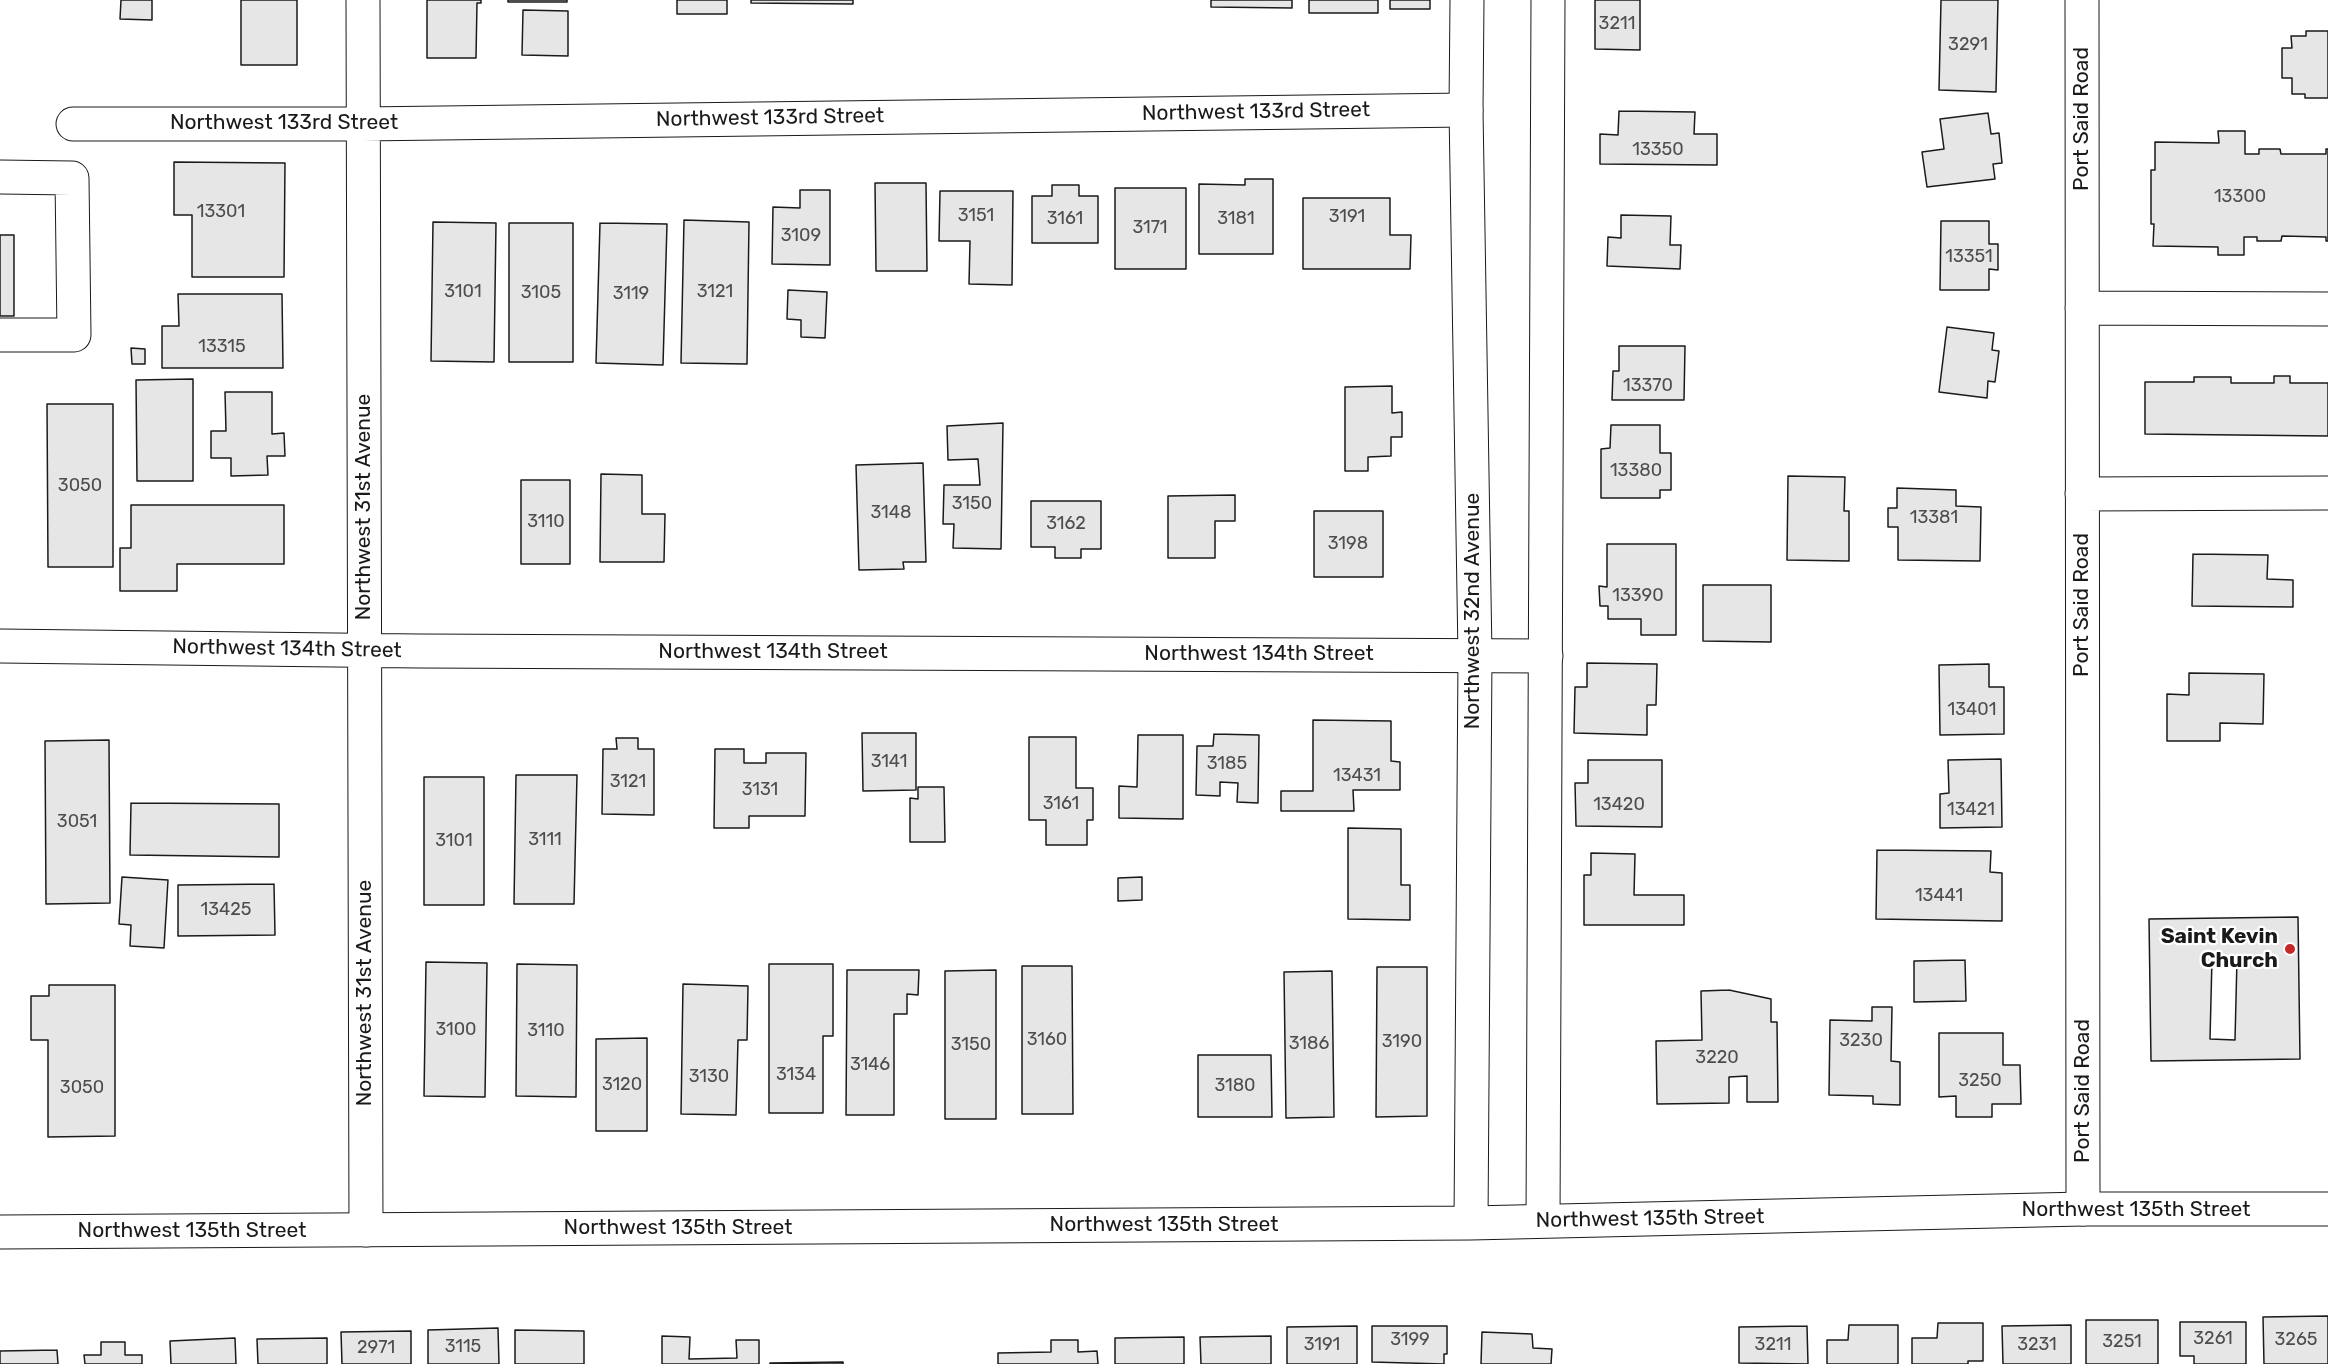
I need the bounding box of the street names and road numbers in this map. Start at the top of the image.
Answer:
street label: Port Said Road [2069,47,2095,191]
street label: Northwest 133rd Street [1142,97,1370,127]
street label: Northwest 133rd Street [656,103,884,133]
street label: Northwest 133rd Street [170,110,398,136]
street label: Northwest 31st Avenue [351,394,377,620]
street label: Northwest 32nd Avenue [1460,493,1486,729]
street label: Port Said Road [2069,533,2095,677]
street label: Northwest 134th Street [172,634,402,664]
street label: Northwest 134th Street [658,639,888,665]
street label: Northwest 134th Street [1144,641,1374,667]
street label: Northwest 31st Avenue [352,880,378,1106]
street label: Port Said Road [2070,1019,2096,1163]
street label: Northwest 135th Street [2022,1197,2250,1223]
street label: Northwest 135th Street [1535,1204,1765,1234]
street label: Northwest 135th Street [1050,1212,1278,1238]
street label: Northwest 135th Street [564,1215,792,1241]
street label: Northwest 135th Street [78,1218,306,1244]

